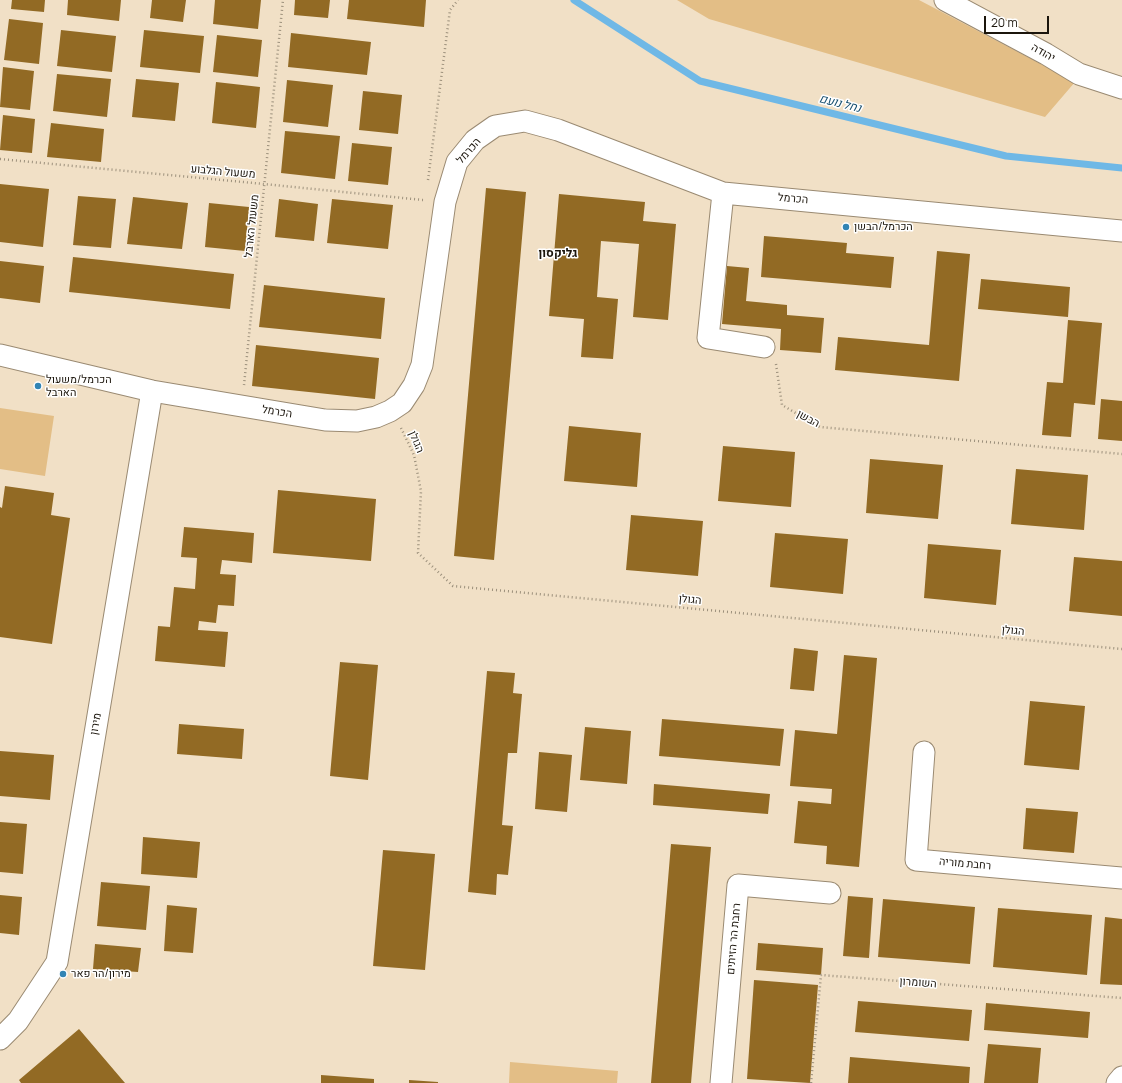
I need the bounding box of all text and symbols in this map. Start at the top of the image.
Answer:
scale bar [986,8,1051,34]
text: 20 m [991,14,1018,31]
street label: יהודה [1029,41,1057,65]
water label: נחל נועם [818,92,862,116]
street label: הכרמל [454,135,484,167]
street label: משעול הגלבוע [190,163,256,181]
street label: הכרמל [777,191,809,207]
street label: משעול הארבל [242,194,262,258]
place label: הכרמל/הבשן [854,220,913,234]
marker: הכרמל/הבשן [841,222,851,232]
district label: גליקסון [539,247,577,261]
place label: הכרמל/משעול הארבל [46,373,112,399]
marker: הכרמל/משעול הארבל [33,381,43,391]
street label: הכרמל [261,403,293,421]
street label: הבשן [794,408,822,430]
street label: הגולן [405,429,427,455]
street label: הגולן [678,592,702,608]
street label: הגולן [1001,623,1025,639]
street label: מירון [88,712,104,736]
street label: רחבת מוריה [938,855,992,873]
street label: רחבת הר הזיתים [724,903,744,975]
place label: מירון/הר פאר [71,967,131,981]
marker: מירון/הר פאר [58,969,68,979]
street label: השומרון [899,975,937,991]

